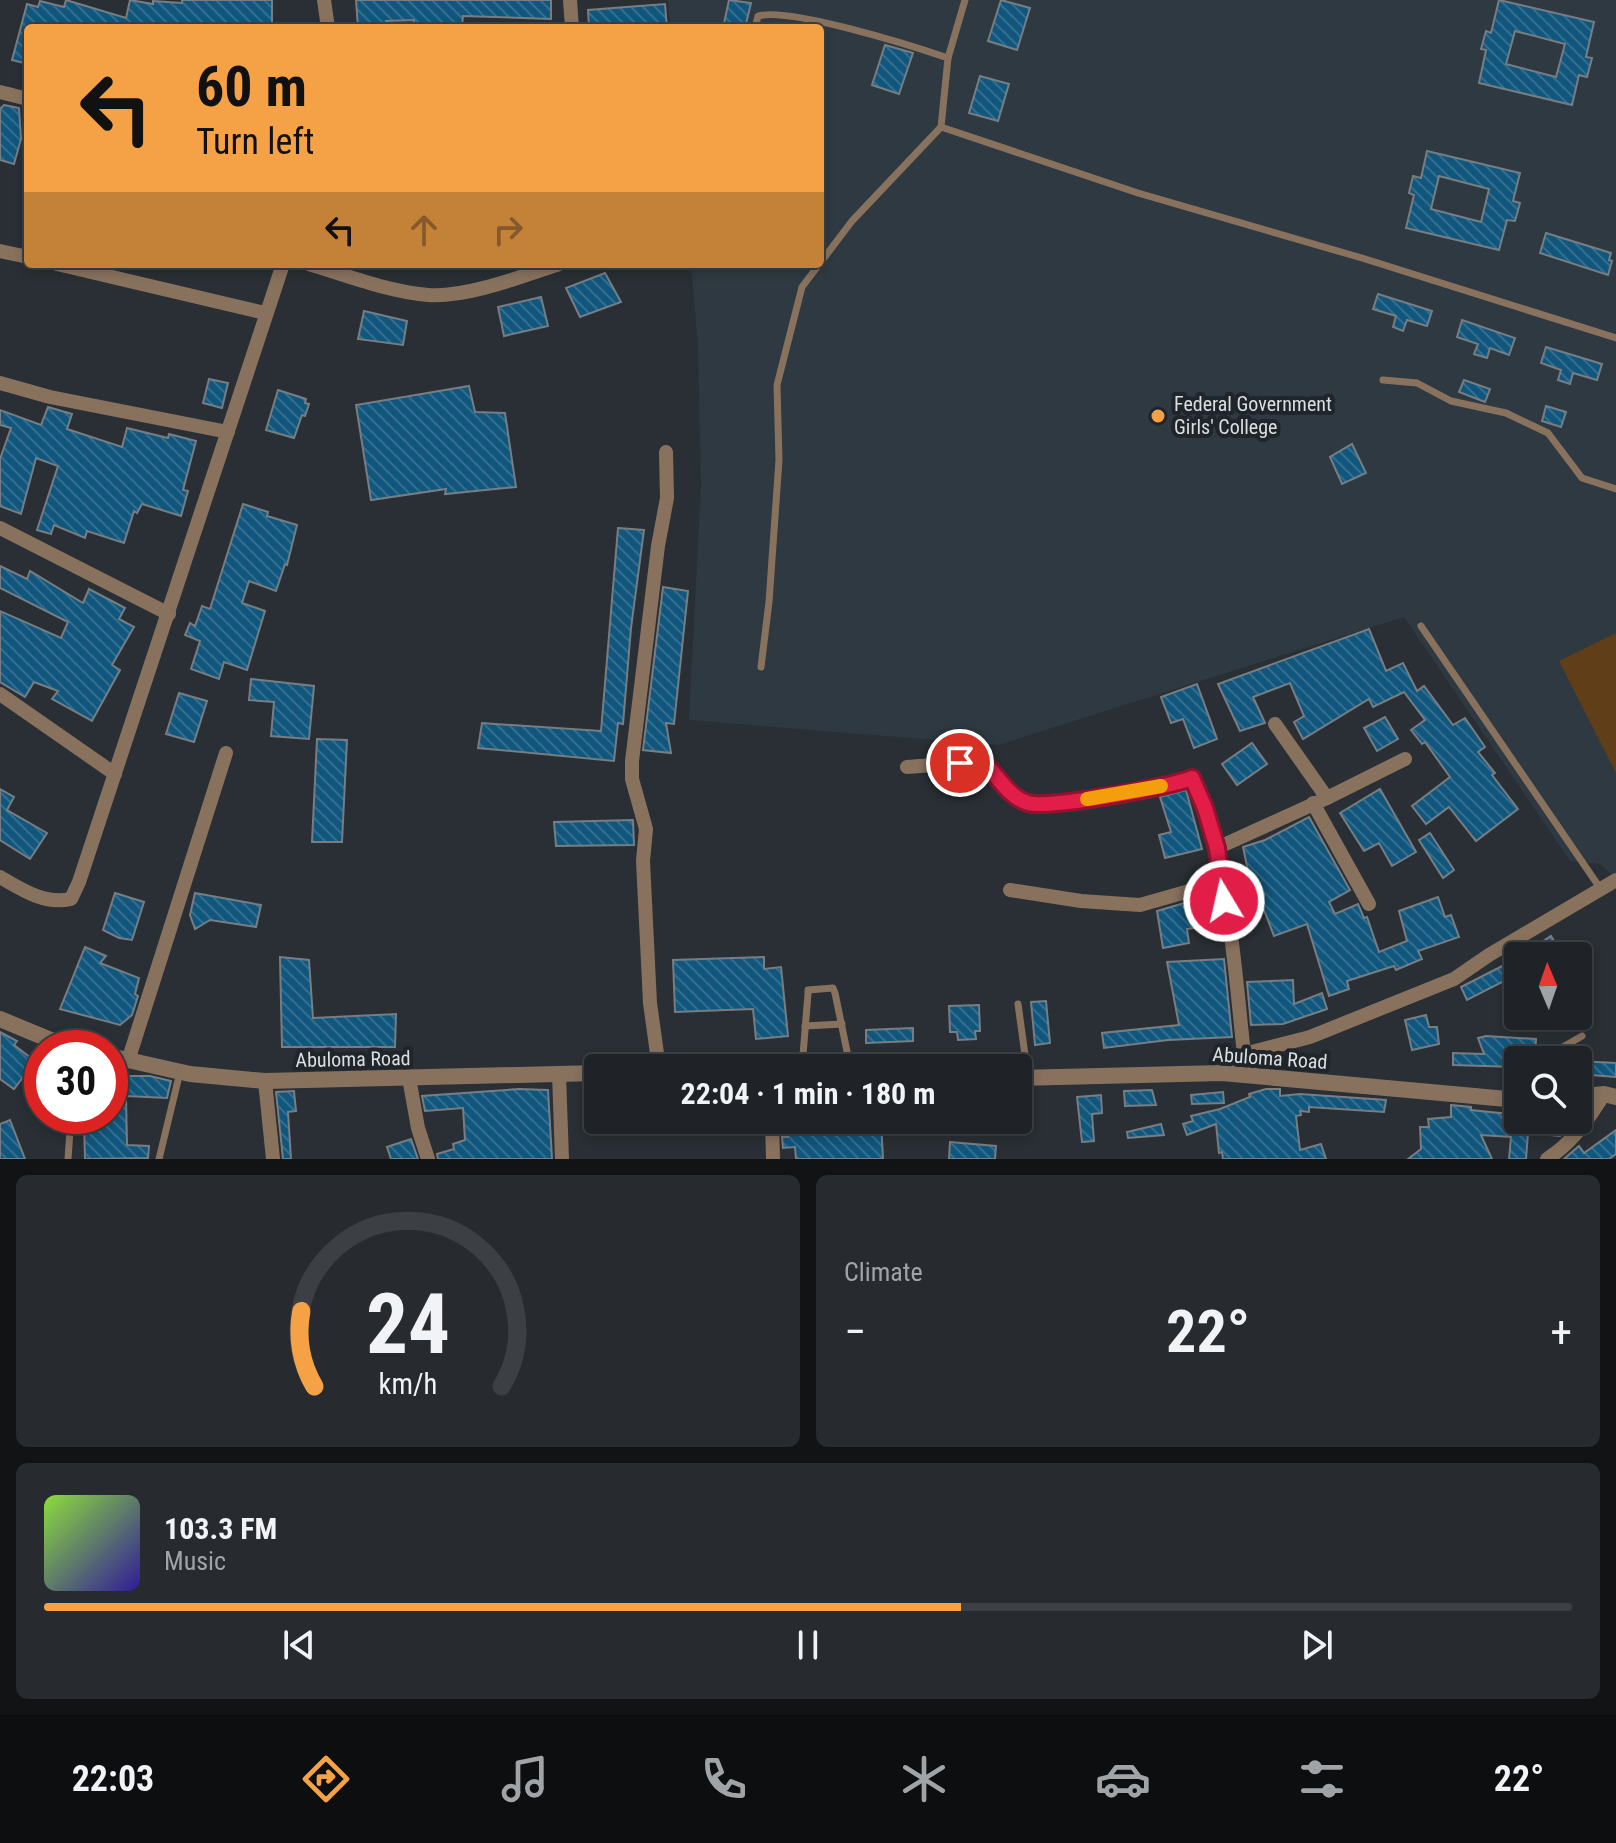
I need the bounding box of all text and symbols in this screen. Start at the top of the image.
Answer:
text: 60 m [196,54,307,120]
icon: left [64,56,168,160]
text: Turn left [196,121,314,163]
icon: left [318,208,362,252]
icon: ahead [402,208,446,252]
icon: right [486,208,530,252]
place label: Federal Government Girls' College [1174,392,1332,439]
marker: Federal Government Girls' College [1149,407,1167,425]
pin [926,729,994,797]
icon: arrive [938,741,982,785]
position arrow [1182,859,1266,943]
north arrow [1504,942,1592,1030]
map controls [1504,942,1592,1134]
speed limit sign: 30 [24,1030,128,1134]
street label: Abuloma Road [1212,1042,1328,1074]
street label: Abuloma Road [295,1046,411,1072]
button: search [1504,1046,1592,1134]
text: 22:04 · 1 min · 180 m [681,1076,935,1111]
text: Climate [844,1257,923,1287]
text: 24 [366,1276,450,1373]
text: 22° [1166,1296,1250,1367]
text: − [844,1306,866,1358]
text: + [1550,1306,1572,1358]
text: km/h [379,1367,437,1401]
text: 103.3 FM [164,1511,277,1546]
text: Music [164,1546,226,1576]
icon: previous [277,1623,321,1667]
icon: pause [786,1623,830,1667]
icon: next [1295,1623,1339,1667]
icon: directions [298,1751,354,1807]
icon: music [497,1751,553,1807]
icon: phone [696,1751,752,1807]
icon: climate [896,1751,952,1807]
icon: car [1095,1751,1151,1807]
icon: filters [1294,1751,1350,1807]
text: 22:03 [72,1758,154,1800]
text: 22° [1494,1758,1544,1800]

